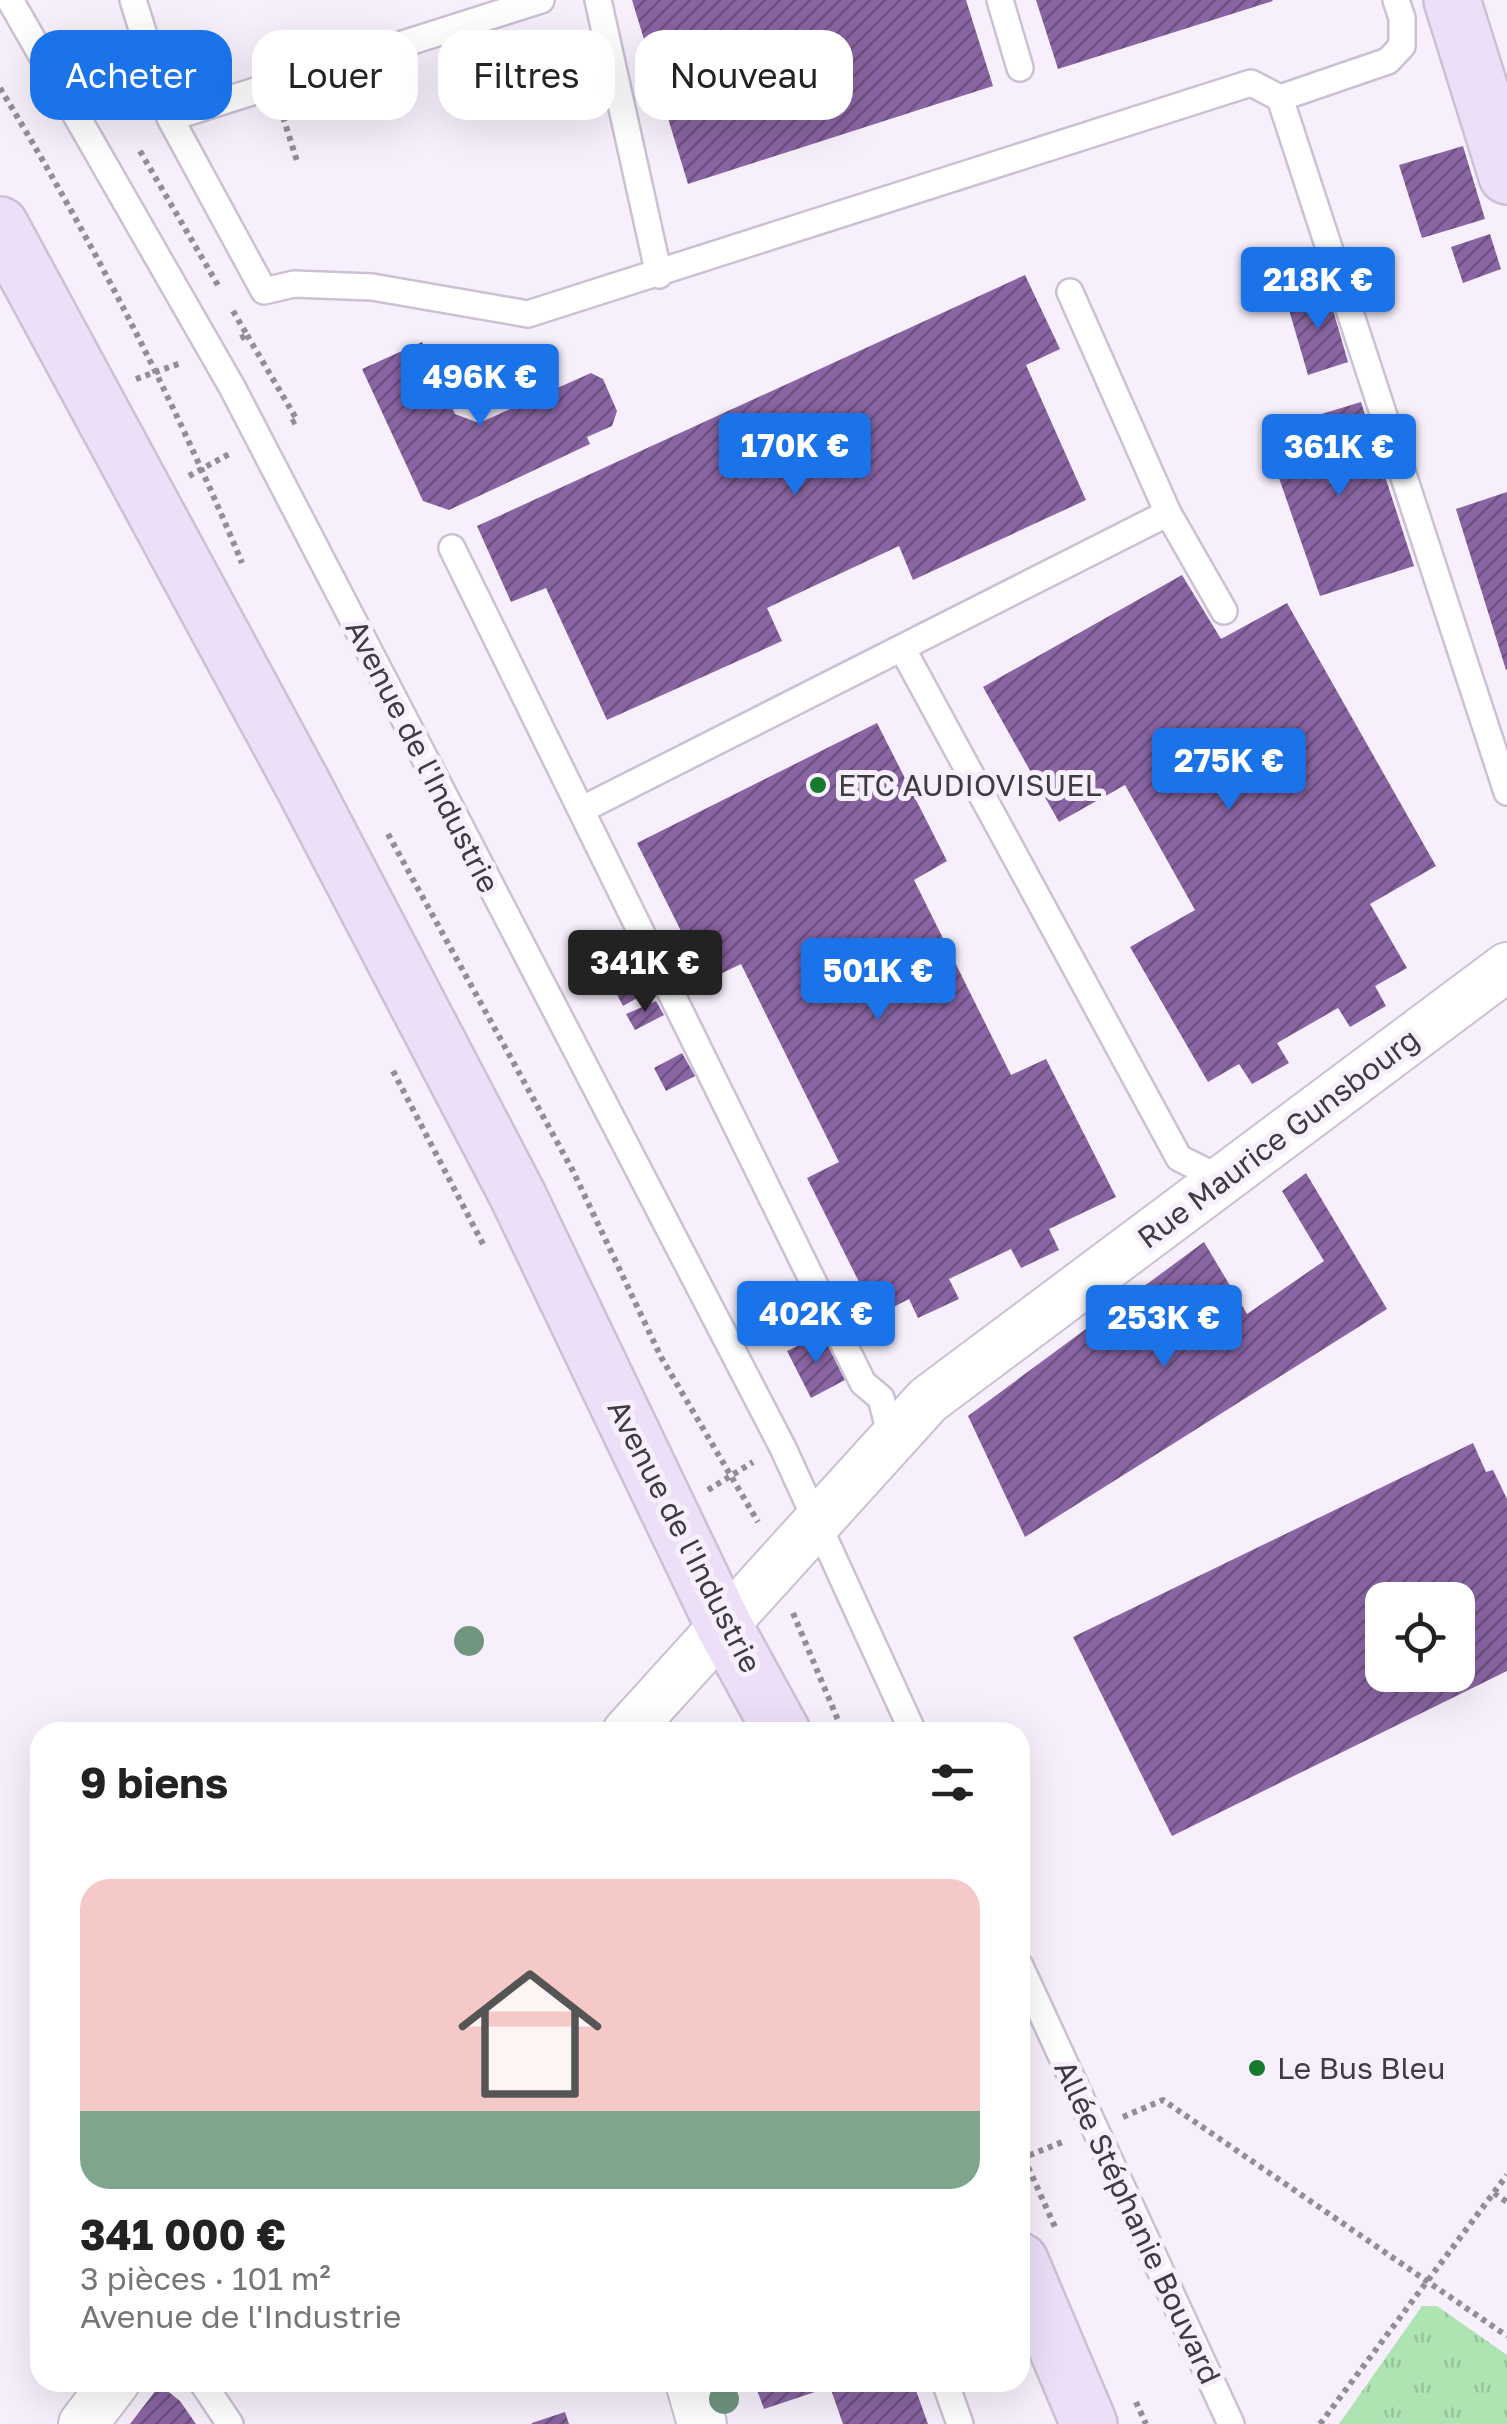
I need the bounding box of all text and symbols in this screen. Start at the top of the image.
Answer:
chip: Acheter [30,30,232,120]
chip: Louer [252,30,418,120]
chip: Filtres [438,30,615,120]
chip: Nouveau [635,30,853,120]
pin: 218K € [1237,247,1399,332]
text: 218K € [1263,260,1373,298]
pin: 496K € [399,344,561,429]
text: 496K € [423,357,537,395]
pin: 170K € [714,413,876,498]
pin: 361K € [1258,414,1420,499]
text: 170K € [741,426,849,464]
text: 361K € [1284,427,1394,465]
street label: Avenue de l'Industrie [339,614,507,898]
pin: 275K € [1148,728,1310,813]
text: 275K € [1174,741,1284,779]
place label: ETC AUDIOVISUEL [838,767,1102,803]
marker: ETC AUDIOVISUEL [807,774,829,796]
pin: 341K € [564,930,726,1015]
pin: 501K € [797,938,959,1023]
text: 341K € [590,943,700,981]
text: 501K € [823,951,933,989]
street label: Rue Maurice Gunsbourg [1130,1020,1426,1256]
pin: 402K € [735,1281,897,1366]
pin: 253K € [1083,1285,1245,1370]
text: 402K € [759,1294,873,1332]
text: 253K € [1108,1298,1220,1336]
street label: Avenue de l'Industrie [601,1394,769,1678]
map controls [1365,1582,1475,1692]
button: locate [1365,1582,1475,1692]
icon: filters [925,1755,980,1810]
text: 9 biens [80,1757,228,1807]
icon: home [440,1944,620,2124]
place label: Le Bus Bleu [1277,2050,1445,2086]
street label: Allée Stéphanie Bouvard [1047,2054,1229,2390]
marker: Le Bus Bleu [1246,2057,1268,2079]
text: 341 000 € [80,2209,286,2259]
text: 3 pièces · 101 m² [80,2259,331,2297]
text: Avenue de l'Industrie [80,2297,401,2335]

